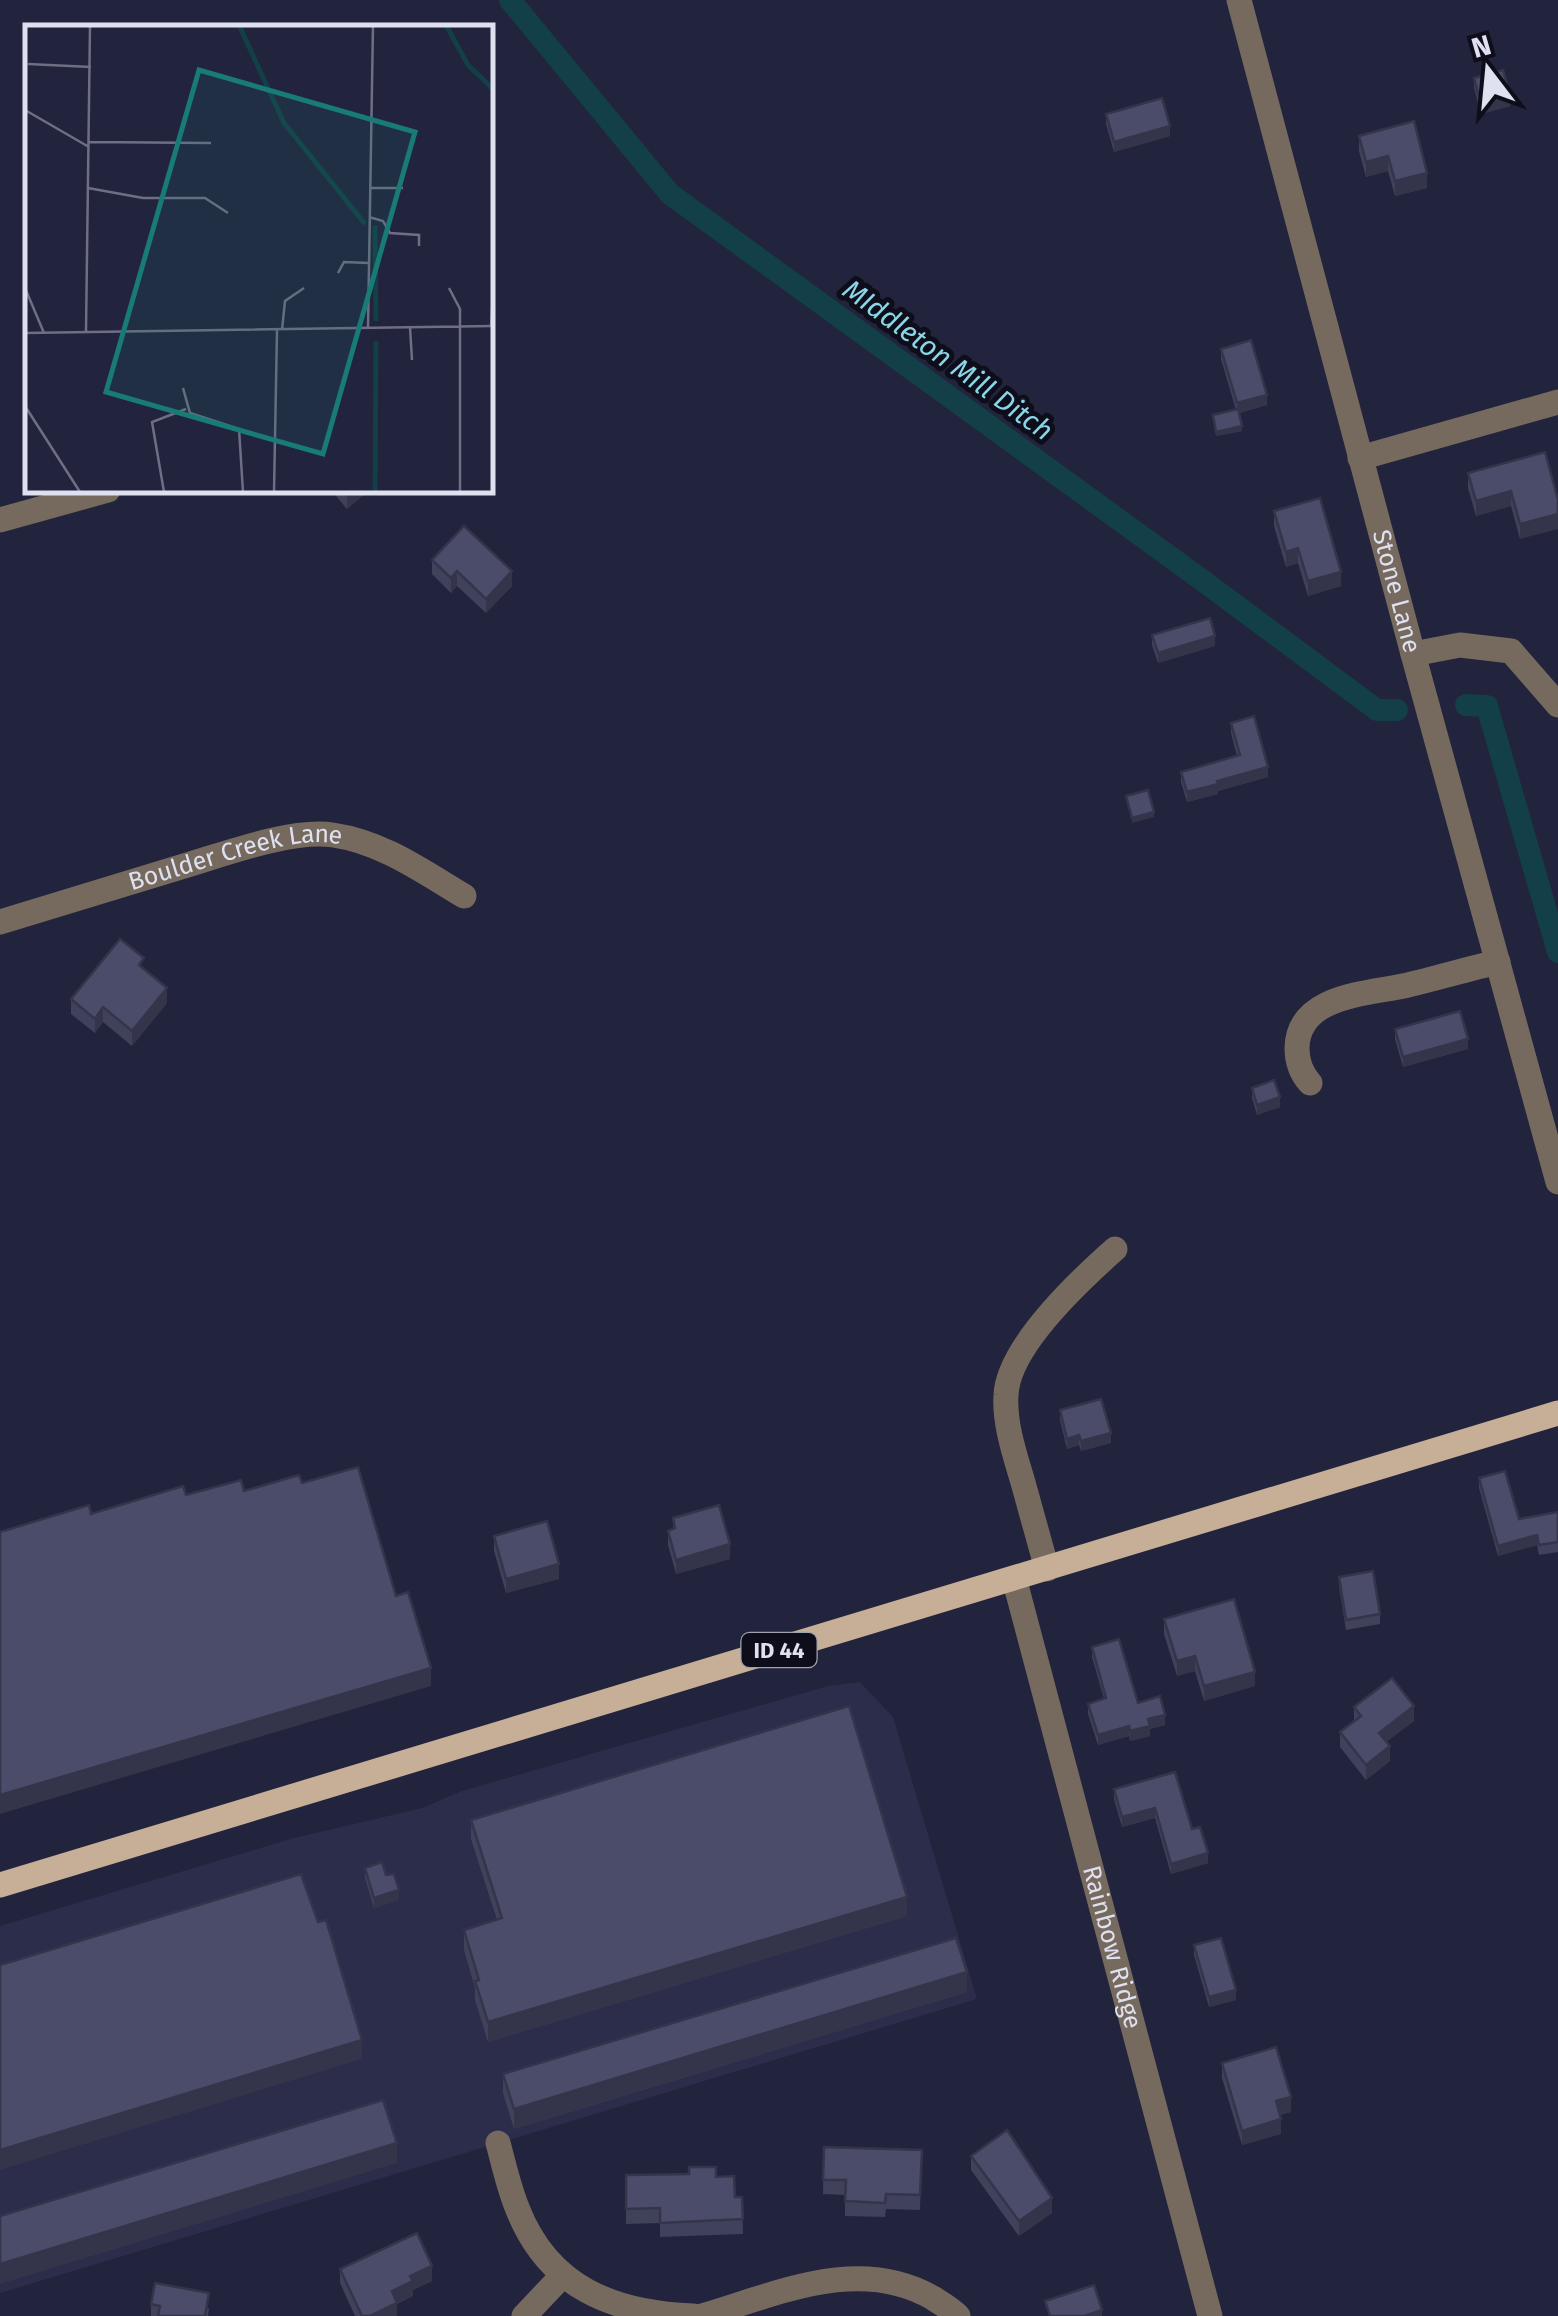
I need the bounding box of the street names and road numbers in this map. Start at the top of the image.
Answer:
street label: Stone Lane [1366,527,1427,656]
street label: Boulder Creek Lane [125,819,345,897]
road number: ID 44 [742,1633,816,1667]
street label: Rainbow Ridge [1076,1862,1148,2032]

